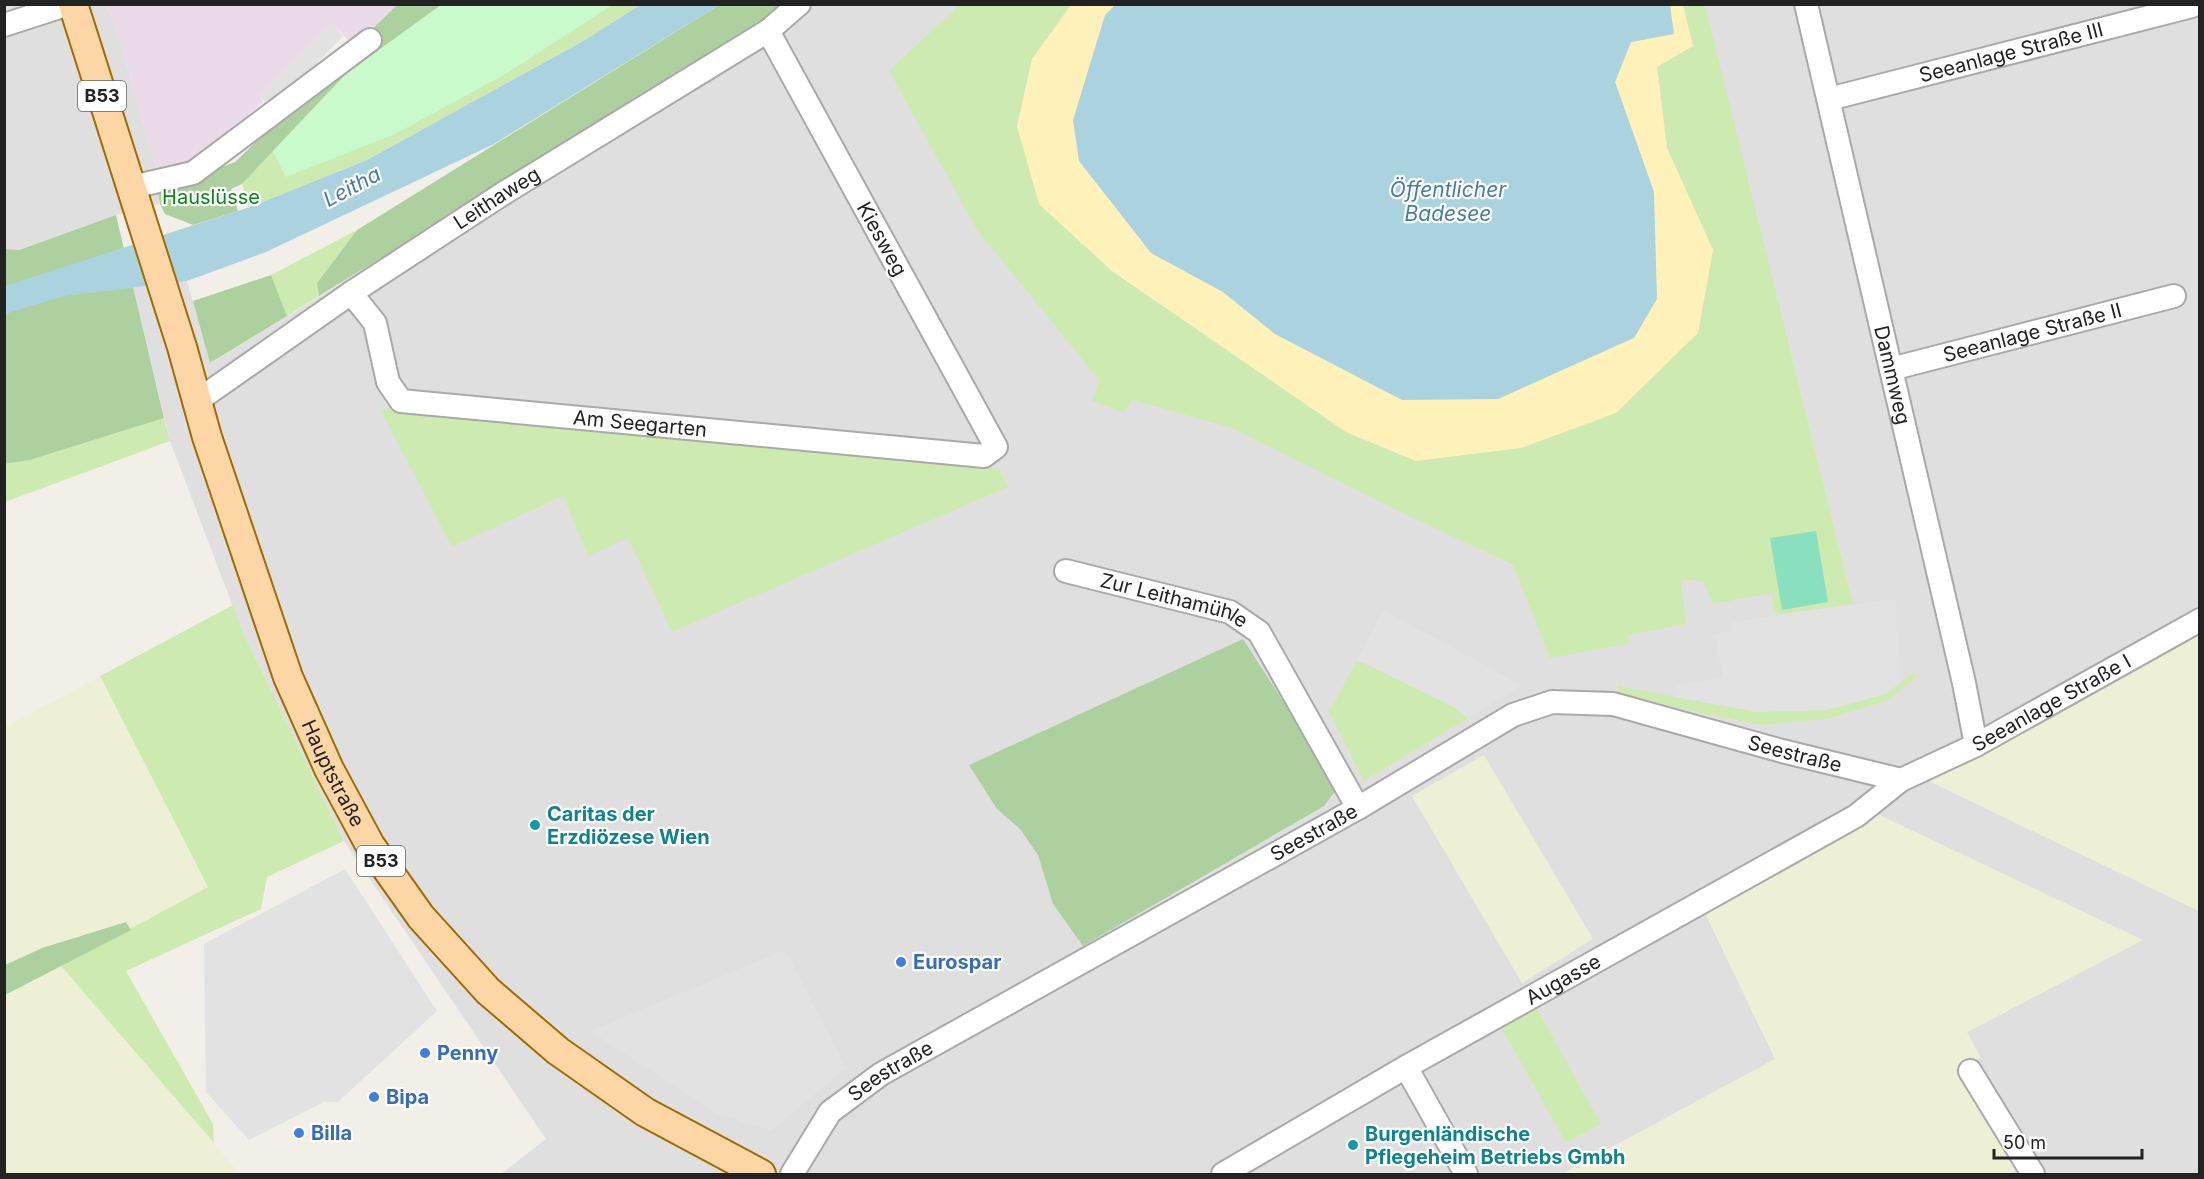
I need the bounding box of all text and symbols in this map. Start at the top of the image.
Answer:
street label: Seeanlage Straße III [1917,17,2106,87]
road number: B53 [78,81,126,111]
water label: Leitha [319,161,385,212]
street label: Leithaweg [449,162,544,235]
water label: Öffentlicher Badesee [1390,177,1507,226]
park label: Hauslüsse [162,185,260,209]
street label: Kiesweg [852,198,912,280]
street label: Seeanlage Straße II [1940,298,2124,367]
street label: Dammweg [1869,323,1915,427]
street label: Am Seegarten [572,405,708,442]
street label: Zur Leithamühle [1098,568,1253,633]
street label: Seeanlage Straße I [1968,649,2135,757]
street label: Hauptstraße [297,716,370,831]
street label: Seestraße [1745,730,1844,777]
street label: Seestraße [1266,799,1362,866]
place label: Caritas der Erzdiözese Wien [547,802,710,849]
marker: Caritas der Erzdiözese Wien [528,818,542,832]
road number: B53 [357,846,405,876]
street label: Augasse [1522,949,1605,1010]
place label: Eurospar [913,950,1001,974]
marker: Eurospar [894,955,908,969]
street label: Seestraße [843,1035,937,1107]
place label: Penny [437,1041,498,1065]
marker: Penny [418,1046,432,1060]
place label: Bipa [386,1085,429,1109]
marker: Bipa [367,1090,381,1104]
place label: Billa [311,1121,352,1145]
place label: Burgenländische Pflegeheim Betriebs Gmbh [1365,1122,1626,1169]
scale bar [1994,1122,2142,1160]
marker: Billa [292,1126,306,1140]
text: 50 m [2003,1132,2046,1153]
marker: Burgenländische Pflegeheim Betriebs Gmbh [1346,1138,1360,1152]

